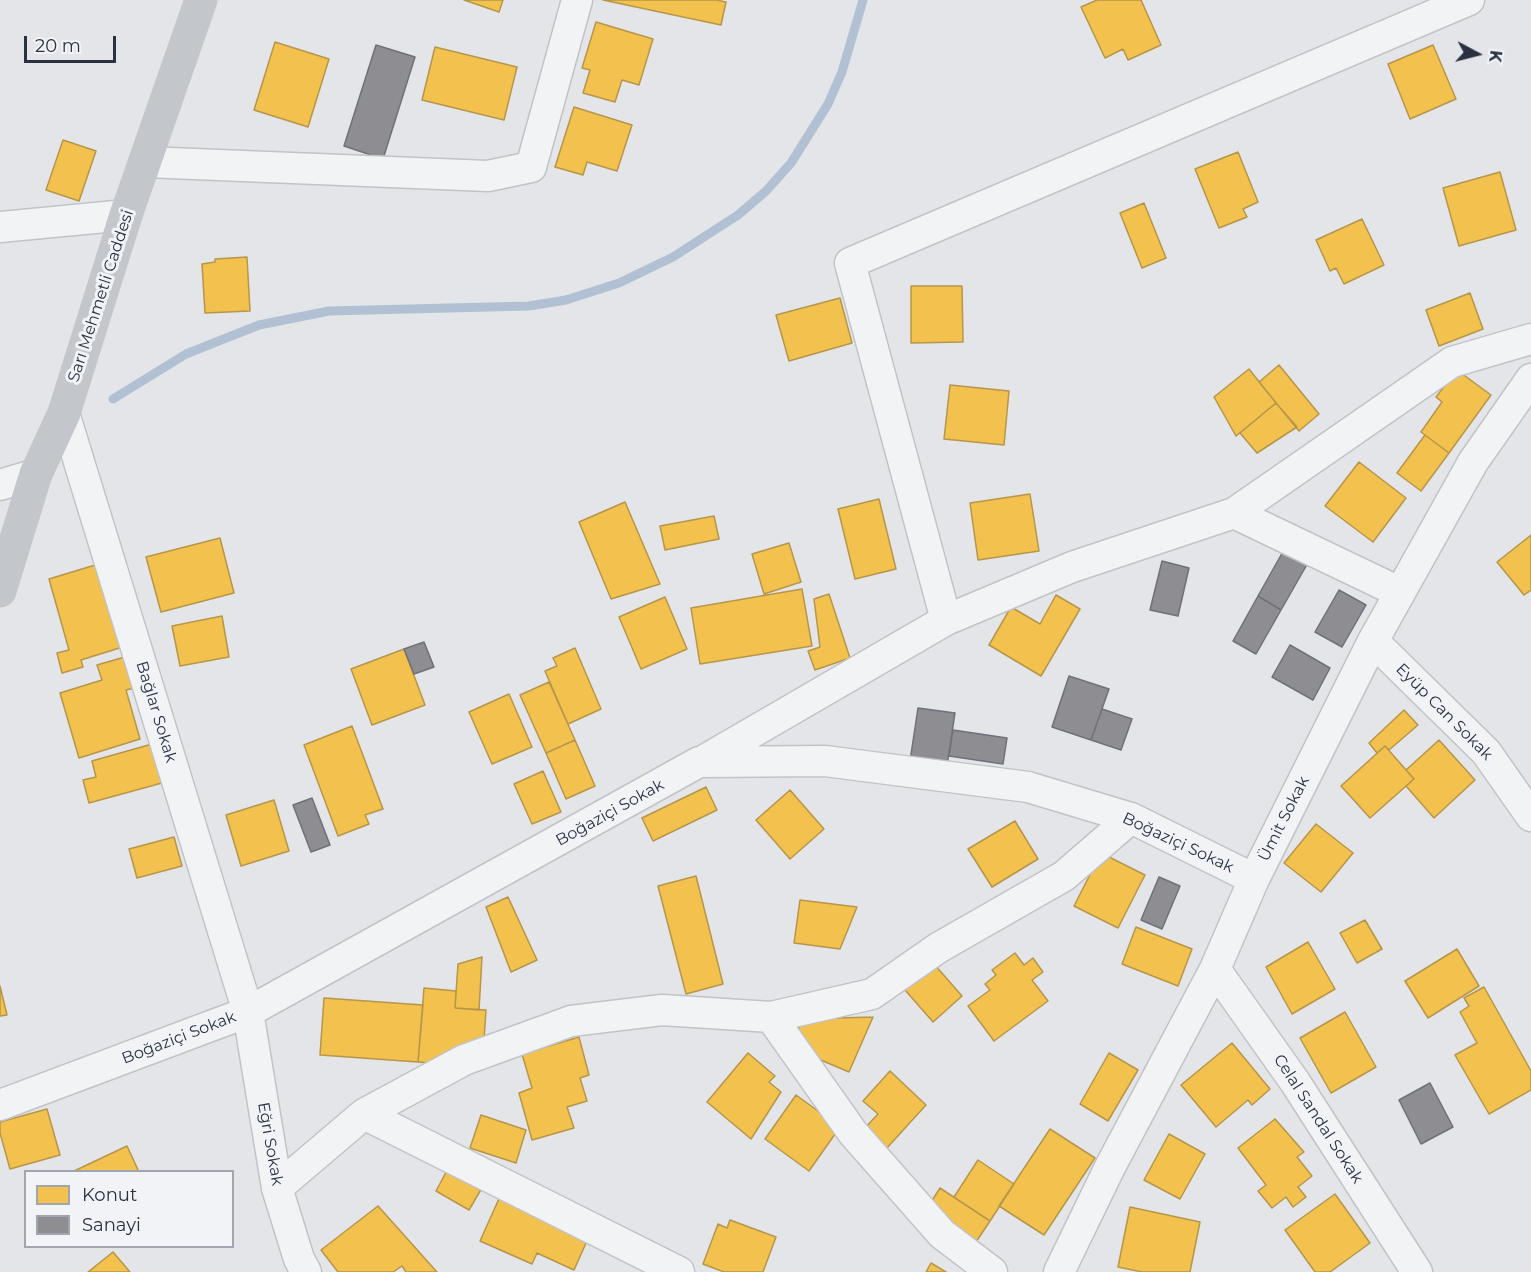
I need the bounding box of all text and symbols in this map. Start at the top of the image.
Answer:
scale bar [27,24,118,62]
north arrow [1447,24,1507,84]
text: 20 m [35,35,81,57]
text: K [1485,49,1506,63]
street label: Sarı Mehmetli Caddesi [64,207,138,385]
street label: Bağlar Sokak [131,659,181,765]
street label: Eyüp Can Sokak [1392,660,1496,764]
street label: Ümit Sokak [1254,773,1314,865]
street label: Boğaziçi Sokak [553,775,667,851]
street label: Boğaziçi Sokak [1119,809,1237,877]
street label: Boğaziçi Sokak [119,1007,239,1069]
street label: Celal Sandal Sokak [1269,1051,1367,1187]
street label: Eğri Sokak [253,1101,287,1187]
legend [24,1170,234,1248]
text: Konut [82,1184,137,1206]
text: Sanayi [82,1214,141,1236]

